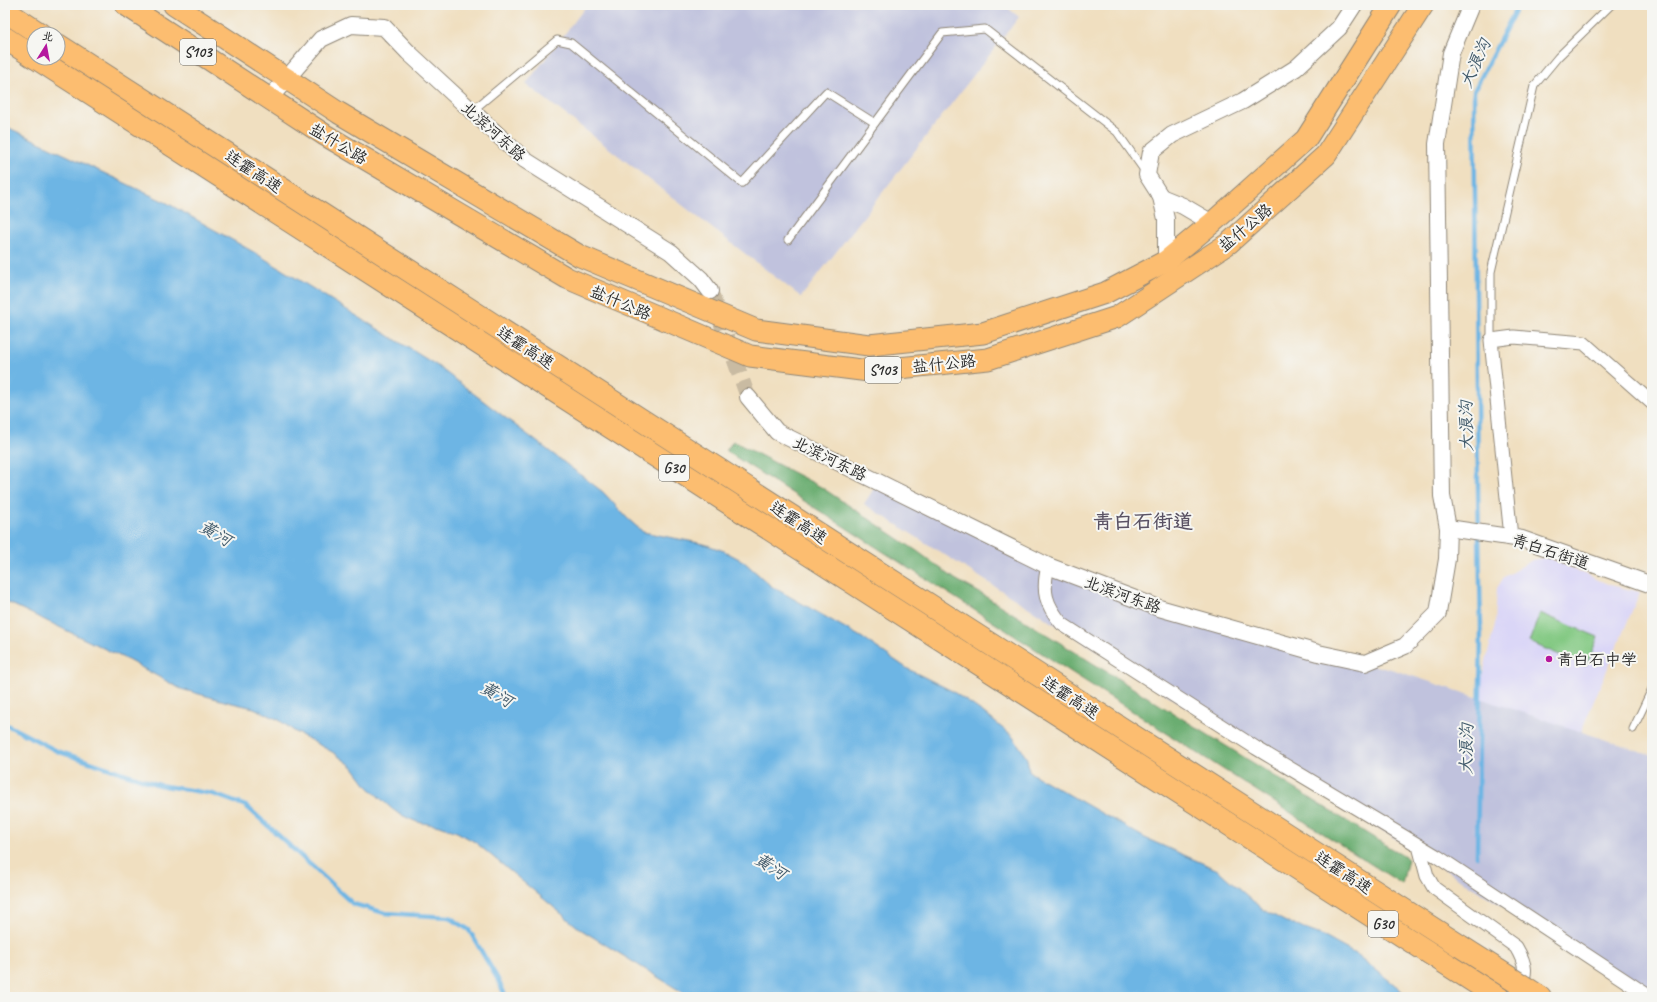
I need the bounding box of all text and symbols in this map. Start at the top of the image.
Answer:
north arrow [26,26,66,66]
text: 北 [41,28,55,44]
water label: 大浪沟 [1455,34,1496,91]
road number: S103 [180,39,216,65]
street label: 北滨河东路 [457,98,530,166]
street label: 盐什公路 [306,119,371,169]
street label: 连霍高速 [221,146,286,198]
street label: 盐什公路 [1215,200,1277,256]
street label: 盐什公路 [587,281,654,325]
street label: 连霍高速 [493,322,558,374]
street label: 盐什公路 [911,351,977,377]
road number: S103 [865,357,901,383]
water label: 大浪沟 [1456,398,1477,452]
street label: 北滨河东路 [789,432,870,485]
road number: G30 [659,455,689,481]
street label: 连霍高速 [766,497,831,549]
district label: 青白石街道 [1093,509,1193,534]
water label: 黄河 [196,516,238,553]
street label: 青白石街道 [1510,530,1592,574]
street label: 北滨河东路 [1082,572,1164,618]
place label: 青白石中学 [1557,650,1637,670]
marker: 青白石中学 [1544,654,1554,664]
street label: 连霍高速 [1038,672,1103,724]
water label: 黄河 [477,677,519,714]
water label: 大浪沟 [1456,721,1477,775]
street label: 连霍高速 [1311,847,1376,899]
water label: 黄河 [751,848,793,886]
road number: G30 [1368,911,1398,937]

